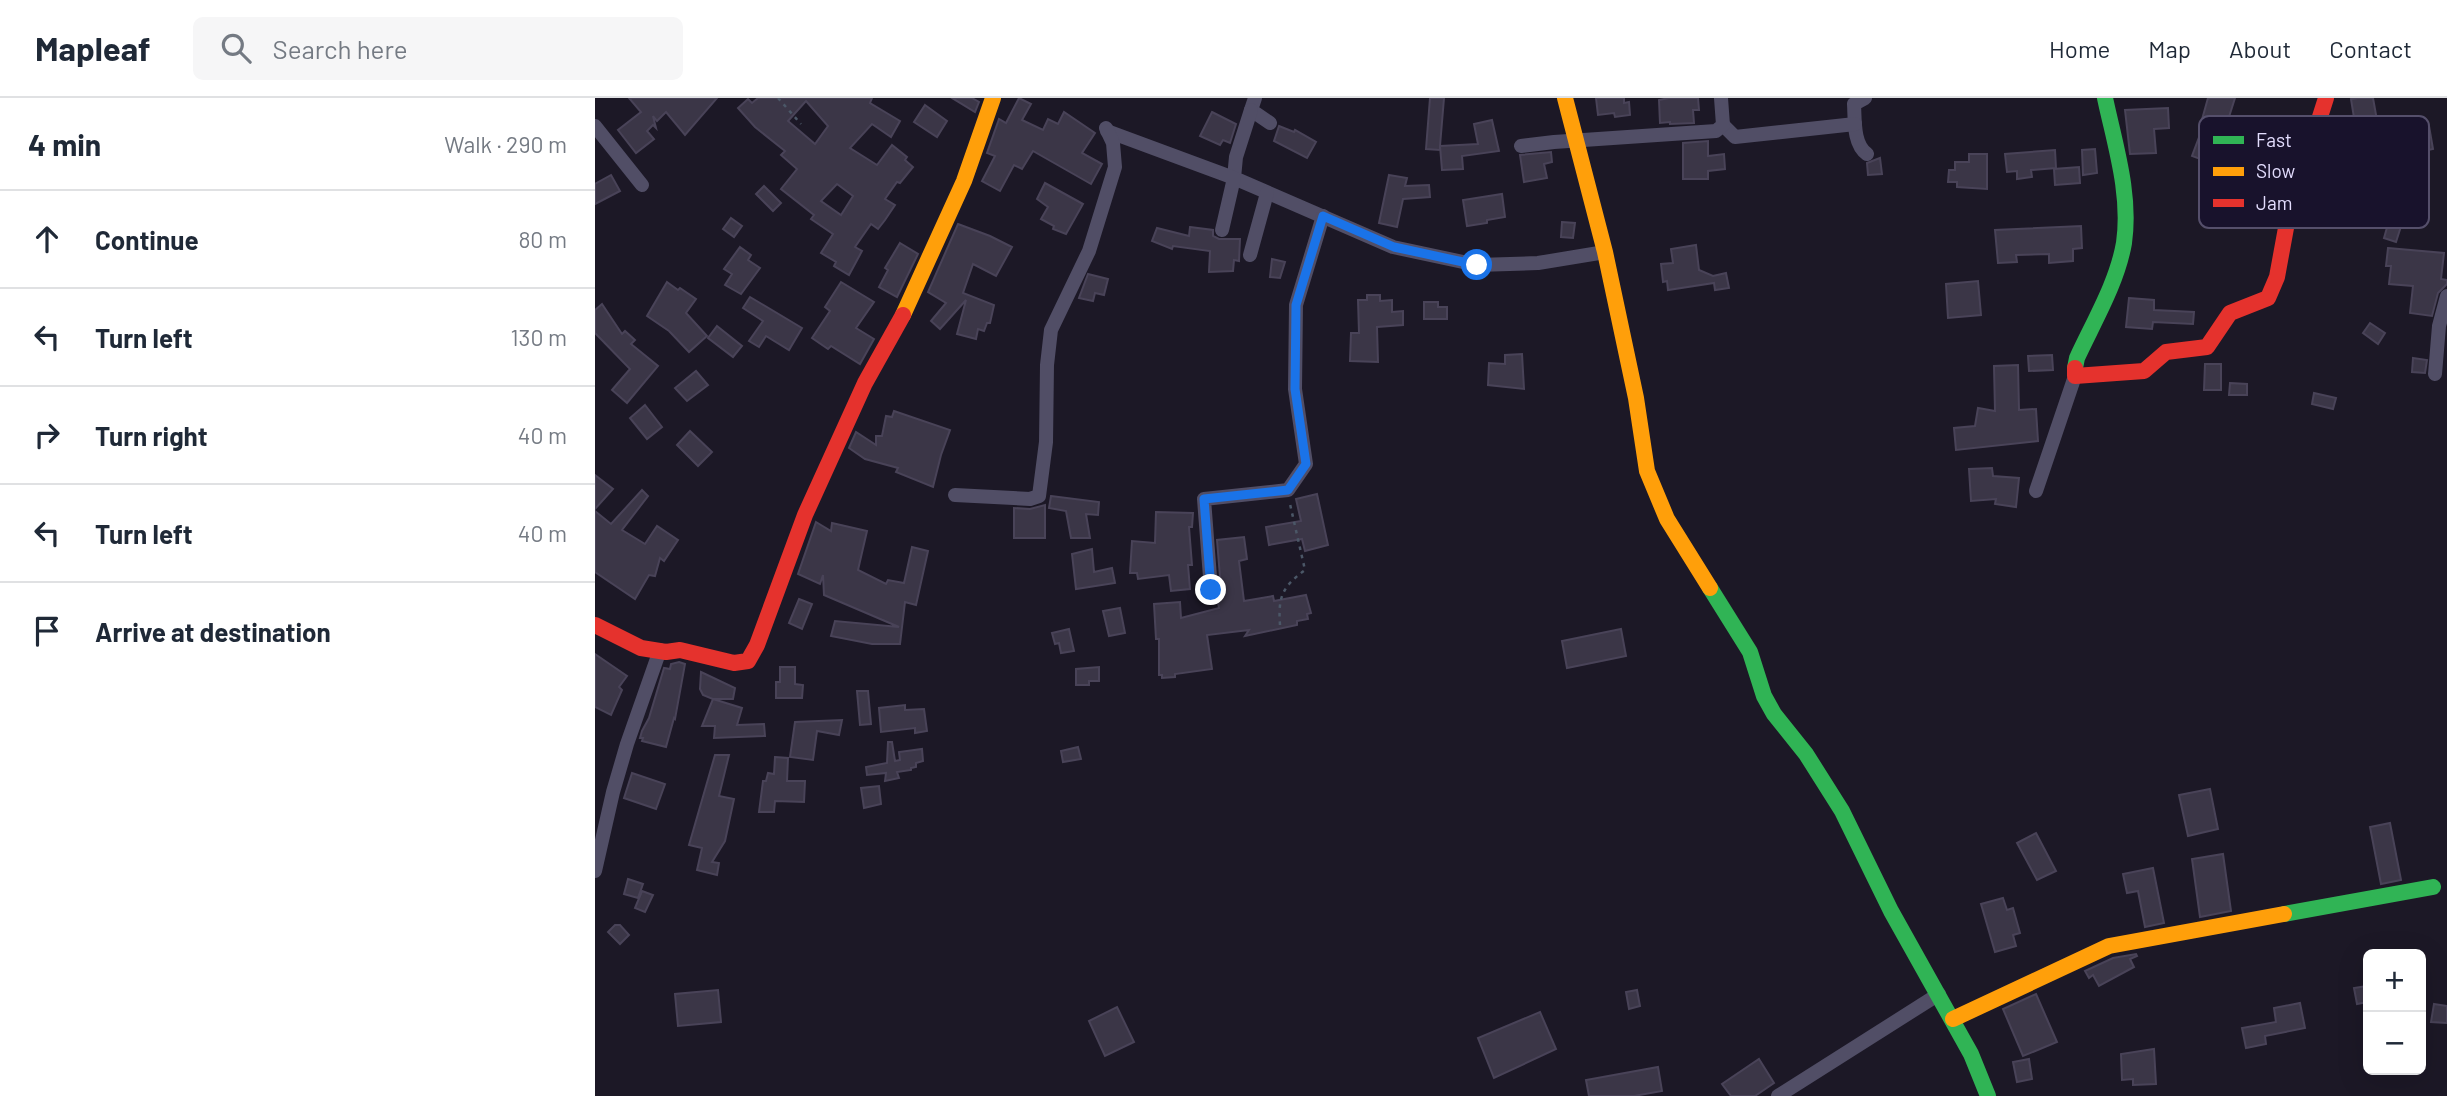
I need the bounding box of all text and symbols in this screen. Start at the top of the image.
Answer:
search box [193,17,683,80]
text: Mapleaf [35,28,151,68]
icon: search [217,29,255,67]
text: Search here [273,33,408,64]
text: Home [2049,34,2110,63]
text: Map [2148,34,2191,63]
text: About [2229,34,2291,63]
text: Contact [2329,34,2412,63]
legend [2199,116,2429,228]
text: 4 min [28,126,101,162]
text: Fast [2256,128,2292,151]
text: Walk · 290 m [444,130,567,158]
text: Slow [2256,159,2295,182]
text: Jam [2256,191,2292,214]
icon: ahead [28,220,66,258]
text: Continue [95,224,199,255]
text: 80 m [518,225,567,253]
route start [1461,249,1492,280]
icon: left [28,318,66,356]
text: Turn left [95,322,193,353]
text: 130 m [510,323,567,351]
icon: right [28,416,66,454]
text: Turn right [95,420,208,451]
text: 40 m [518,421,567,449]
icon: left [28,514,66,552]
text: Turn left [95,518,193,549]
text: 40 m [518,519,567,547]
route end [1195,574,1226,605]
icon: arrive [28,612,66,650]
text: Arrive at destination [95,616,331,647]
map controls [2363,949,2426,1075]
button: + [2363,949,2426,1012]
button: − [2363,1012,2426,1075]

